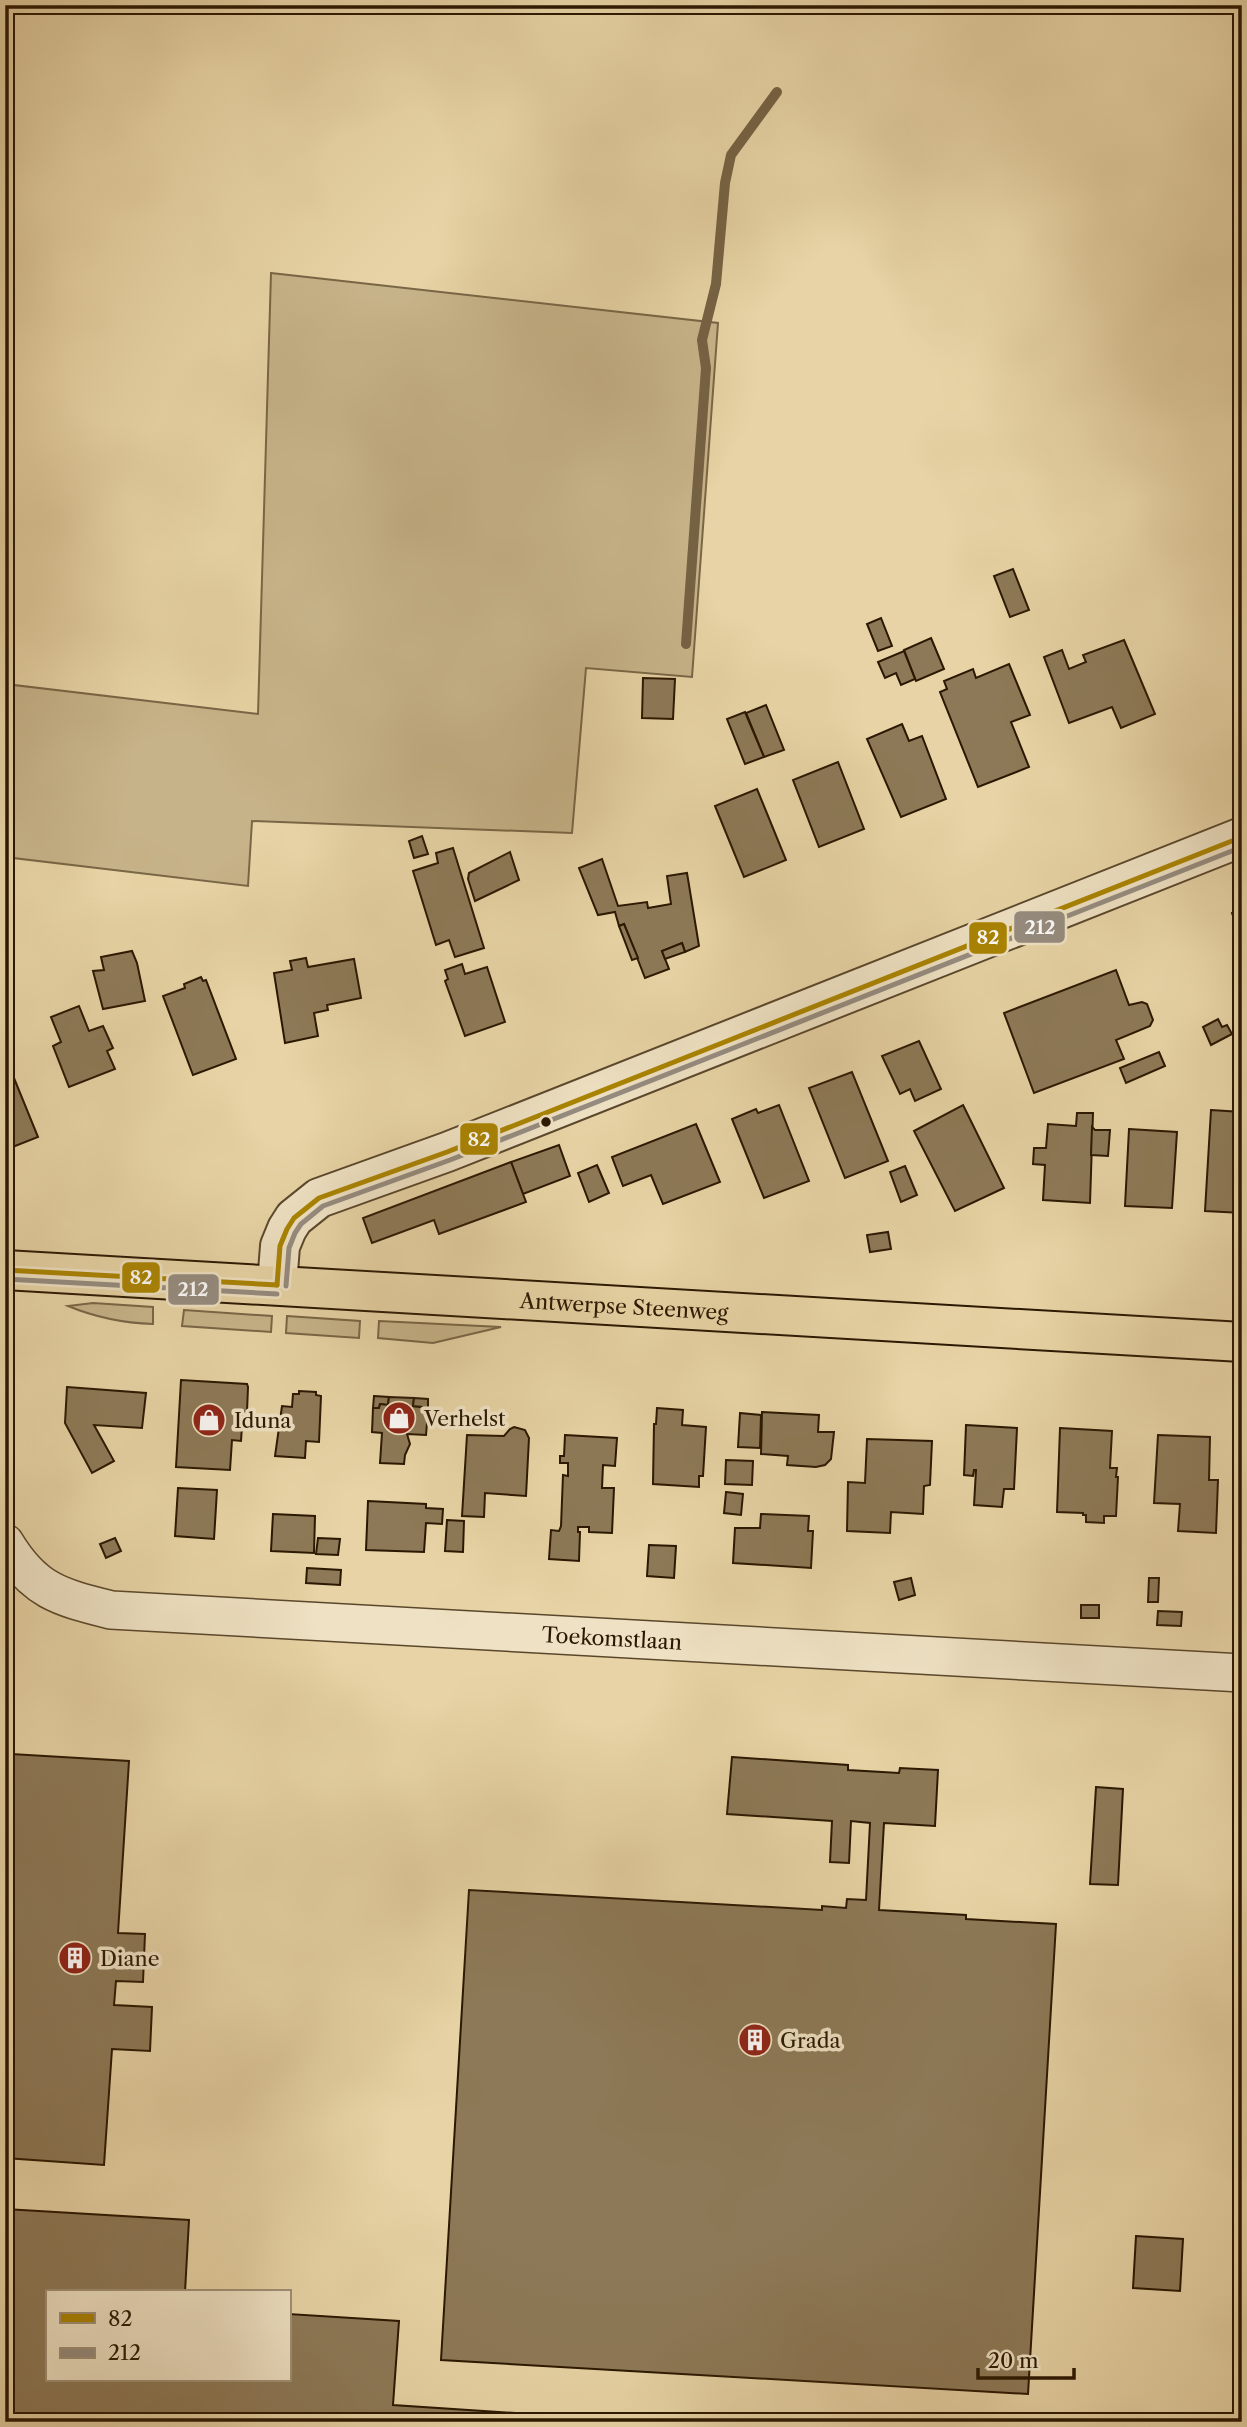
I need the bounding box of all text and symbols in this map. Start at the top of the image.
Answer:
line badge: 212 [1013,910,1066,944]
text: 212 [1025,916,1056,939]
line badge: 82 [968,921,1008,955]
text: 82 [977,926,999,949]
unlabelled marker [539,1115,553,1129]
line badge: 82 [459,1122,499,1156]
text: 82 [468,1128,490,1151]
line badge: 82 [121,1261,161,1294]
text: 82 [130,1266,152,1289]
line badge: 212 [167,1273,220,1306]
text: 212 [178,1278,209,1301]
street label: Antwerpse Steenweg [518,1287,730,1325]
shop icon: Verhelst [380,1399,418,1437]
shop icon: Iduna [190,1401,228,1439]
place label: Verhelst [423,1406,506,1431]
place label: Iduna [234,1408,292,1433]
street label: Toekomstlaan [541,1622,683,1654]
building icon: Diane [56,1939,94,1977]
place label: Diane [100,1946,159,1971]
building icon: Grada [736,2021,774,2059]
place label: Grada [780,2028,842,2053]
legend [46,2290,290,2382]
text: 82 [108,2306,133,2331]
scale bar [978,2336,1074,2380]
text: 212 [108,2340,141,2365]
text: 20 m [988,2348,1039,2373]

